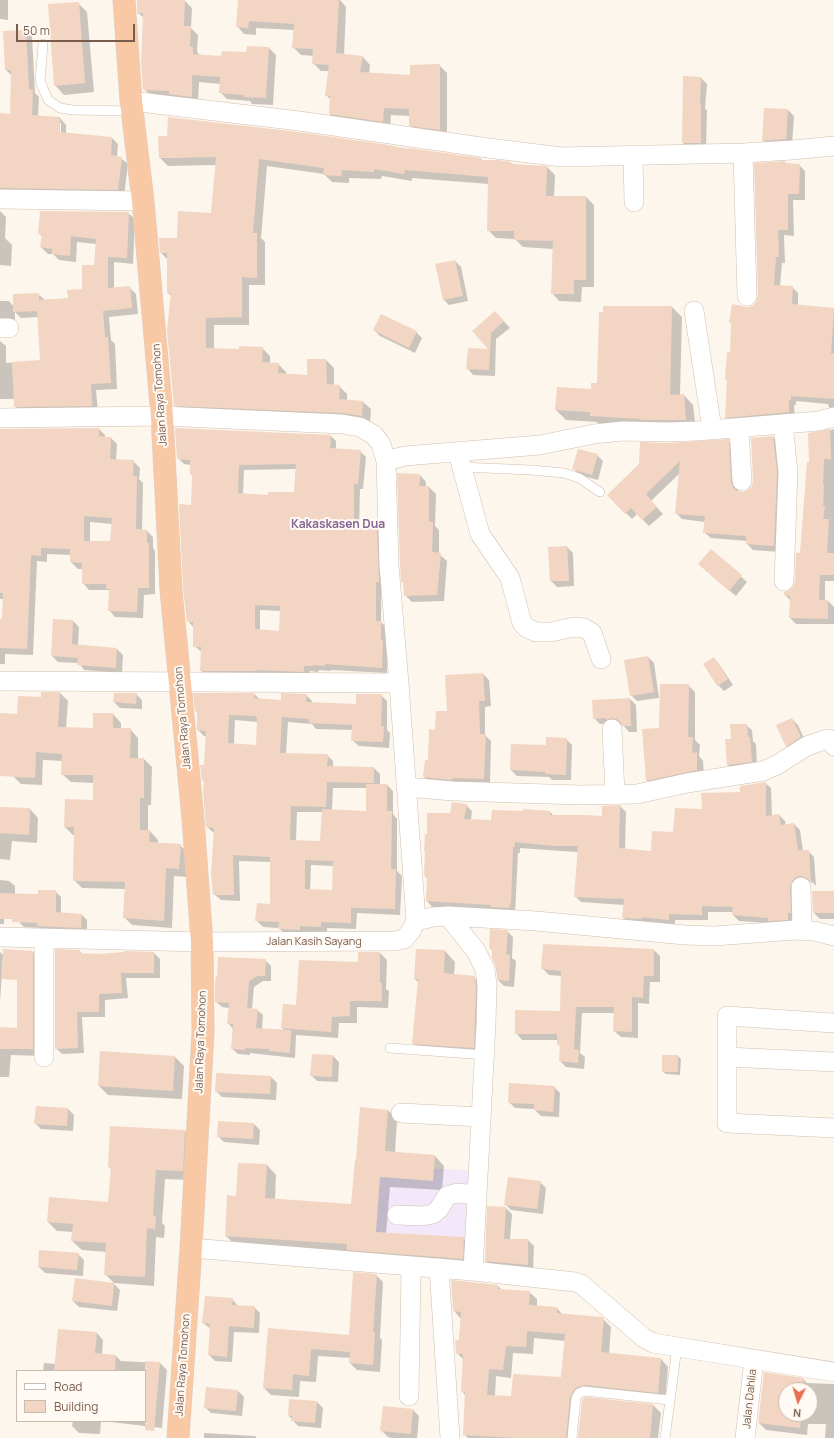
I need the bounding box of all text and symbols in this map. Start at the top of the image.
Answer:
scale bar [18,16,137,42]
text: 50 m [23,22,50,39]
street label: Jalan Raya Tomohon [150,343,170,447]
district label: Kakaskasen Dua [291,518,385,532]
street label: Jalan Raya Tomohon [172,666,194,770]
street label: Jalan Kasih Sayang [266,935,362,949]
street label: Jalan Raya Tomohon [193,990,209,1094]
street label: Jalan Raya Tomohon [173,1313,193,1417]
street label: Jalan Dahlia [740,1369,760,1429]
legend [16,1370,146,1422]
text: Road [54,1378,82,1395]
north arrow [778,1382,818,1422]
text: Building [54,1398,98,1415]
text: N [792,1406,802,1421]

